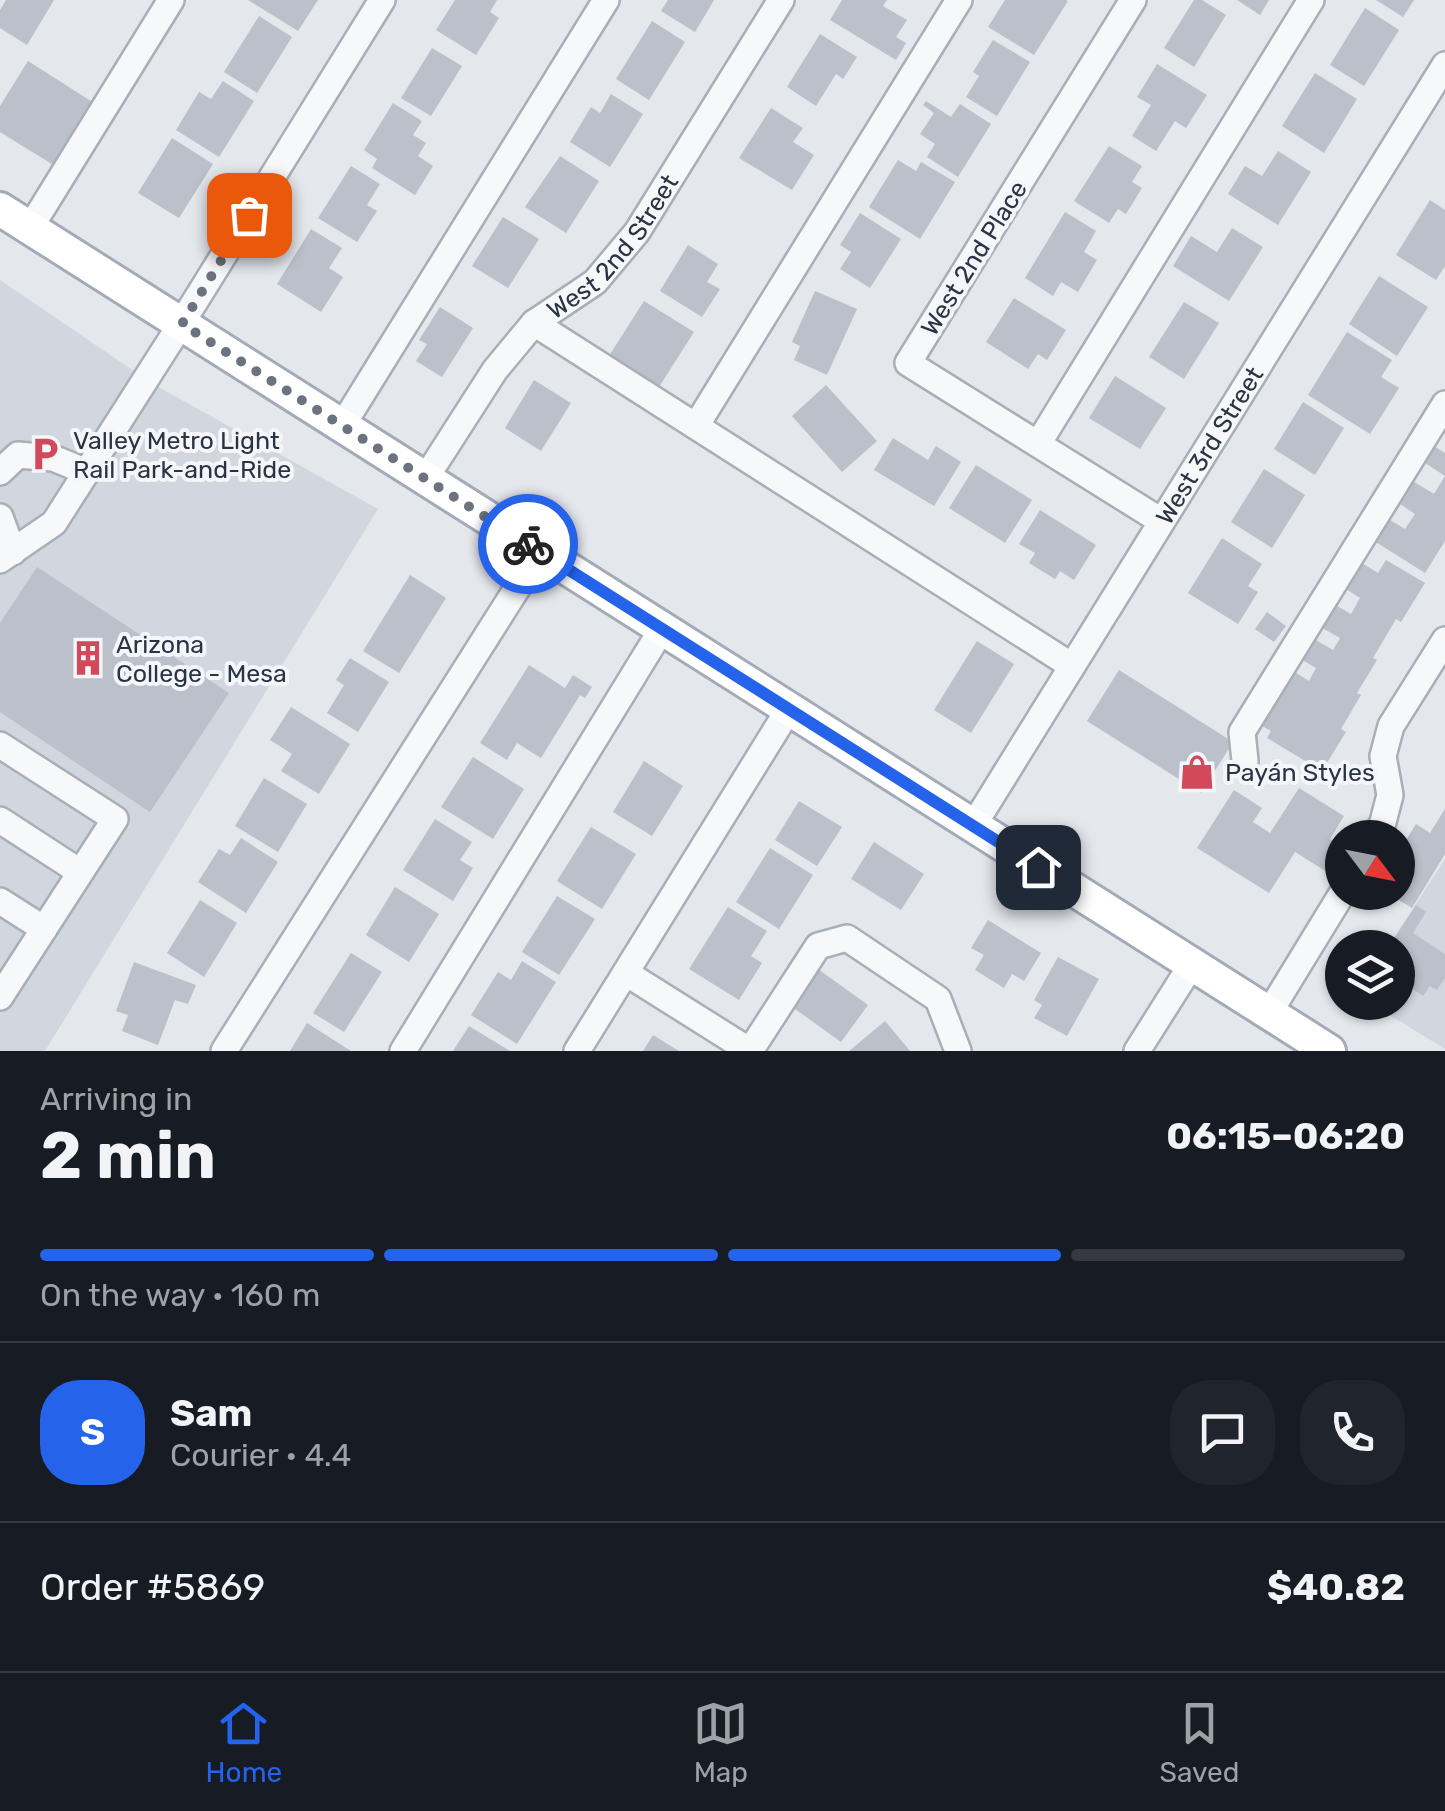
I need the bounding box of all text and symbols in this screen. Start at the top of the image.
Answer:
street label: West 2nd Street [541,169,684,325]
pin [207,173,292,258]
street label: West 2nd Place [915,175,1033,341]
icon: bag [222,188,277,243]
street label: West 3rd Street [1149,361,1269,529]
place label: Valley Metro Light Rail Park-and-Ride [73,426,291,484]
parking icon: Valley Metro Light Rail Park-and-Ride [26,435,64,473]
courier [478,494,578,594]
icon: bike [501,517,556,572]
place label: Arizona College - Mesa [116,630,287,688]
building icon: Arizona College - Mesa [69,639,107,677]
shop icon: Payán Styles [1178,753,1216,791]
place label: Payán Styles [1225,758,1375,787]
north arrow [1325,820,1415,910]
map controls [1325,820,1415,1020]
pin [996,825,1081,910]
icon: home [1011,840,1066,895]
button: layers [1325,930,1415,1020]
text: Arriving in [40,1080,192,1118]
text: 06:15–06:20 [1166,1113,1405,1159]
text: 2 min [40,1117,216,1194]
text: On the way · 160 m [40,1276,320,1314]
button: chat [1170,1380,1275,1485]
button: phone [1300,1380,1405,1485]
text: Sam [170,1390,252,1436]
text: S [80,1409,105,1455]
text: Courier · 4.4 [170,1436,351,1474]
text: Order #5869 [40,1564,265,1610]
text: $40.82 [1267,1564,1405,1610]
tab: Home [206,1696,282,1789]
tab: Map [693,1696,748,1789]
tab: Saved [1159,1696,1239,1789]

